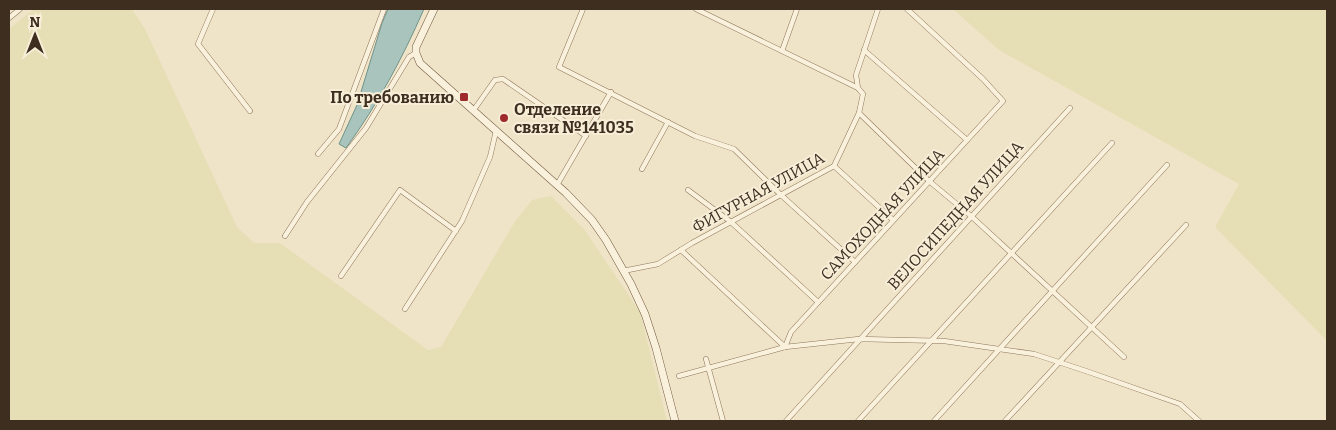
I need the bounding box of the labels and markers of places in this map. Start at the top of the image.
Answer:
place label: По требованию [330,88,454,107]
marker: По требованию [458,91,470,103]
place label: Отделение связи №141035 [514,100,634,137]
marker: Отделение связи №141035 [498,112,510,124]

